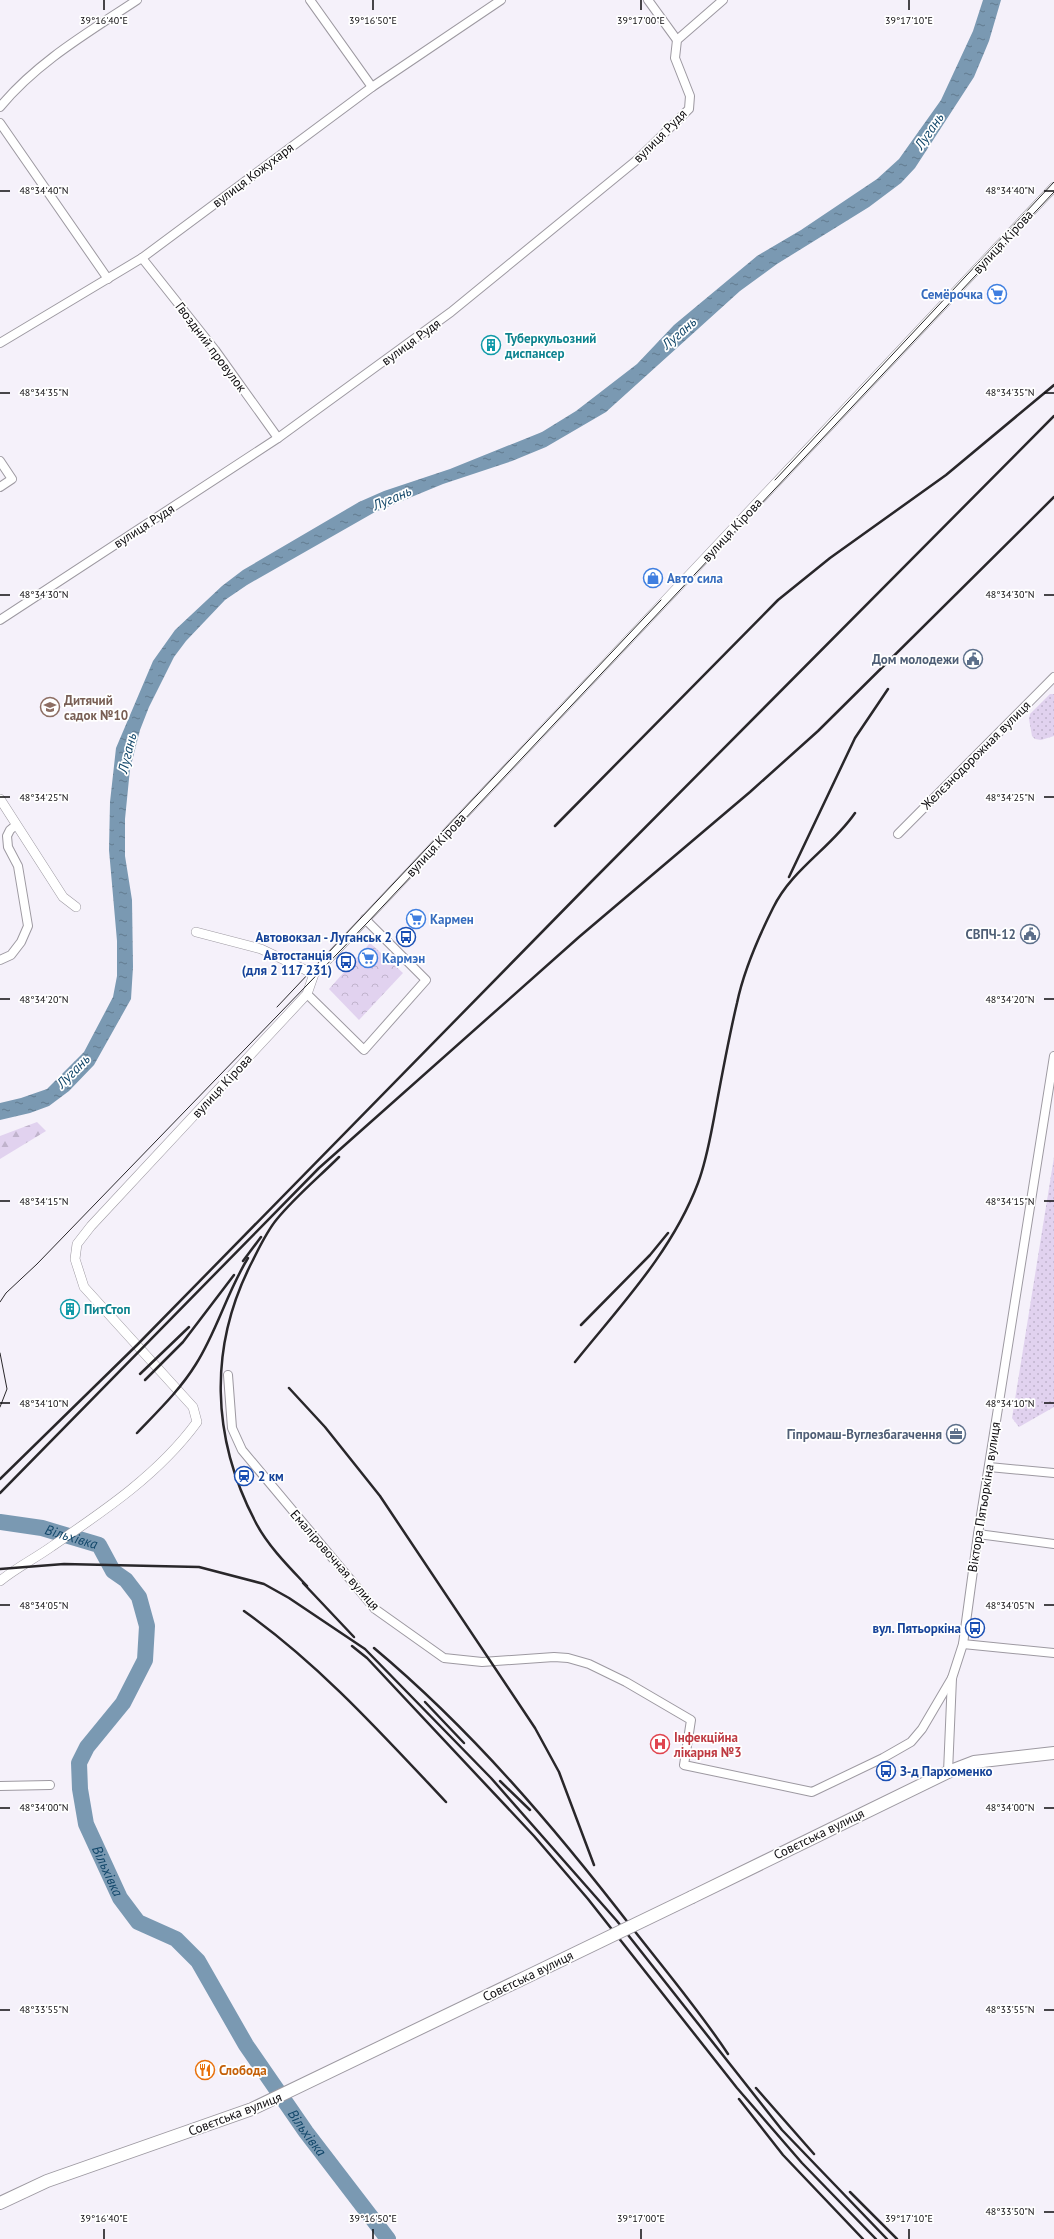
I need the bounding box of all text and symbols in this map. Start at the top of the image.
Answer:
text: 39°16'40"E [80,14,128,27]
text: 39°16'50"E [349,14,397,27]
text: 39°17'00"E [617,14,665,27]
text: 39°17'10"E [885,14,933,27]
street label: вулиця Рудя [630,106,690,166]
water label: Лугань [910,109,948,154]
street label: вулиця Кожухаря [209,139,297,211]
text: 48°34'40"N [19,184,69,197]
text: 48°34'40"N [985,184,1035,197]
street label: вулиця Кірова [969,207,1037,277]
supermarket icon: Семёрочка [986,283,1008,305]
place label: Семёрочка [921,286,983,303]
street label: Гвоздний провулок [172,299,251,396]
water label: Лугань [657,313,700,354]
street label: вулиця Рудя [378,315,444,369]
place label: Туберкульозний диспансер [504,330,596,362]
building icon: Туберкульозний диспансер [480,334,502,356]
text: 48°34'35"N [19,386,69,399]
text: 48°34'35"N [985,386,1035,399]
water label: Лугань [369,482,414,515]
street label: вулиця Кірова [698,495,766,565]
street label: вулиця Рудя [110,500,178,552]
shop icon: Авто сила [642,567,664,589]
place label: Авто сила [667,570,723,587]
text: 48°34'30"N [19,588,69,601]
text: 48°34'30"N [985,588,1035,601]
public building icon: Дом молодежи [962,648,984,670]
place label: Дом молодежи [872,651,959,668]
place label: Дитячий садок №10 [64,692,128,724]
school or university icon: Дитячий садок №10 [39,696,61,718]
street label: Желєзнодорожная вулиця [917,697,1034,814]
water label: Лугань [113,731,141,776]
text: 48°34'25"N [19,791,69,804]
text: 48°34'25"N [985,791,1035,804]
street label: вулиця Кірова [402,810,470,880]
supermarket icon: Кармен [405,908,427,930]
place label: Кармен [430,911,474,928]
public building icon: СВПЧ-12 [1019,923,1041,945]
bus stop icon: Автовокзал - Луганськ 2 [395,926,417,948]
place label: СВПЧ-12 [965,926,1016,943]
place label: Автовокзал - Луганськ 2 [255,929,392,946]
place label: Автостанція (для 2 117 231) [242,947,332,979]
supermarket icon: Кармэн [357,947,379,969]
place label: Кармэн [382,950,425,967]
bus stop icon: Автостанція (для 2 117 231) [335,951,357,973]
text: 48°34'20"N [19,993,69,1006]
text: 48°34'20"N [985,993,1035,1006]
water label: Лугань [52,1050,94,1092]
street label: вулиця Кірова [188,1051,256,1121]
text: 48°34'15"N [19,1195,69,1208]
text: 48°34'15"N [985,1195,1035,1208]
building icon: ПитСтоп [59,1298,81,1320]
place label: ПитСтоп [84,1301,130,1318]
text: 48°34'10"N [19,1397,69,1410]
text: 48°34'10"N [985,1397,1035,1410]
street label: Віктора Пятьоркіна вулиця [964,1421,1004,1573]
office icon: Гіпромаш-Вуглезбагачення [945,1423,967,1445]
place label: Гіпромаш-Вуглезбагачення [787,1426,942,1443]
station icon: 2 км [233,1465,255,1487]
place label: 2 км [258,1468,284,1485]
street label: Емаліровочная вулиця [287,1506,383,1614]
water label: Вільхівка [43,1520,100,1553]
text: 48°34'05"N [19,1599,69,1612]
text: 48°34'05"N [985,1599,1035,1612]
bus stop icon: вул. Пятьоркіна [964,1617,986,1639]
place label: вул. Пятьоркіна [872,1620,961,1637]
place label: Інфекційна лікарня №3 [673,1729,742,1761]
hospital icon: Інфекційна лікарня №3 [649,1733,671,1755]
bus stop icon: З-д Пархоменко [875,1760,897,1782]
place label: З-д Пархоменко [900,1763,993,1780]
text: 48°34'00"N [19,1801,69,1814]
text: 48°34'00"N [985,1801,1035,1814]
street label: Совєтська вулиця [771,1805,867,1863]
water label: Вільхівка [88,1843,127,1899]
street label: Совєтська вулиця [480,1947,576,2005]
text: 48°33'55"N [19,2003,69,2016]
text: 48°33'55"N [985,2003,1035,2016]
restaurant icon: Слобода [194,2059,216,2081]
place label: Слобода [219,2062,267,2079]
street label: Совєтська вулиця [186,2088,284,2140]
water label: Вільхівка [284,2106,330,2160]
text: 48°33'50"N [985,2205,1035,2218]
text: 39°16'40"E [80,2212,128,2225]
text: 39°16'50"E [349,2212,397,2225]
text: 39°17'00"E [617,2212,665,2225]
text: 39°17'10"E [885,2212,933,2225]

